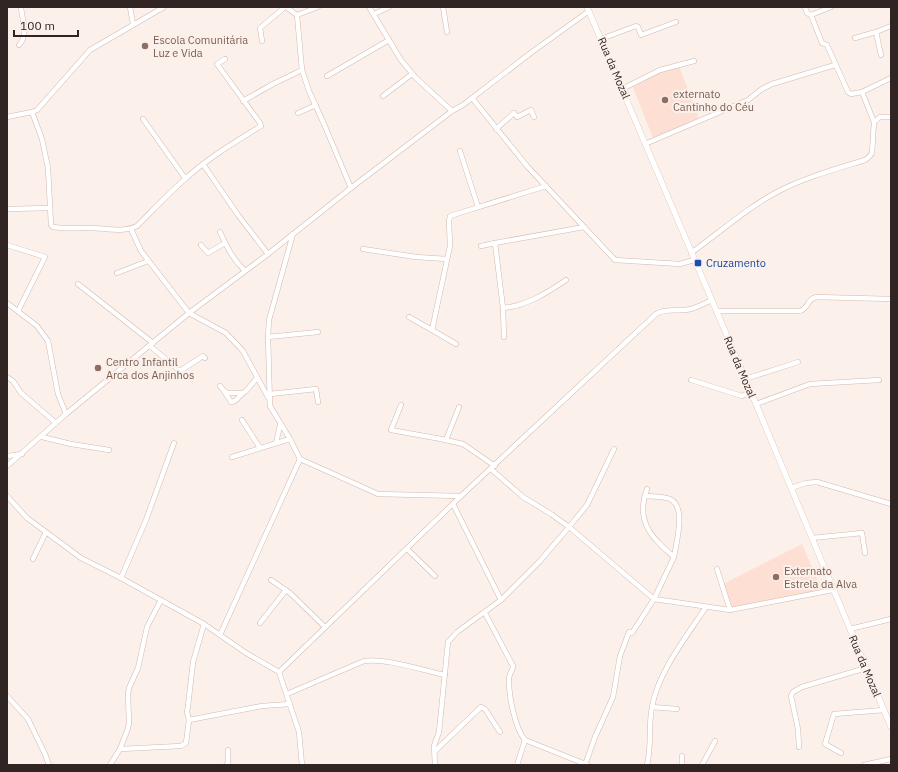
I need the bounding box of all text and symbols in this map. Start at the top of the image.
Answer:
scale bar [14,12,78,38]
text: 100 m [20,18,55,33]
place label: Escola Comunitária Luz e Vida [153,33,248,60]
street label: Rua da Mozal [595,35,633,101]
marker: Escola Comunitária Luz e Vida [140,41,150,51]
place label: externato Cantinho do Céu [673,87,754,114]
marker: externato Cantinho do Céu [660,95,670,105]
place label: Cruzamento [706,256,766,270]
marker: Cruzamento [693,258,703,268]
street label: Rua da Mozal [721,334,759,400]
place label: Centro Infantil Arca dos Anjinhos [106,355,194,382]
marker: Centro Infantil Arca dos Anjinhos [93,363,103,373]
place label: Externato Estrela da Alva [784,564,857,591]
marker: Externato Estrela da Alva [771,572,781,582]
street label: Rua da Mozal [846,633,884,699]

